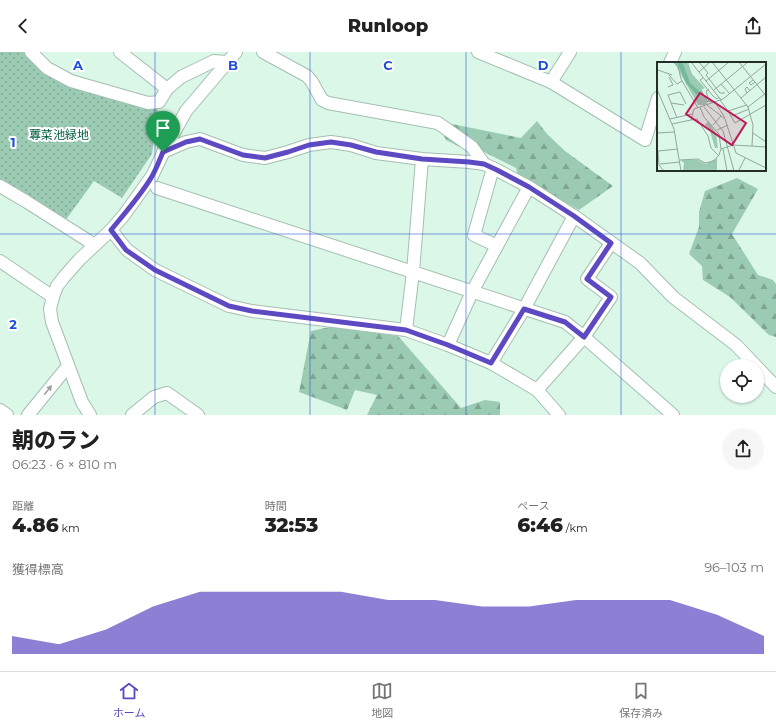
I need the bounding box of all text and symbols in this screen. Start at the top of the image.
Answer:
icon: back [12,15,34,37]
text: Runloop [348,15,428,37]
icon: share [742,15,764,37]
text: A [72,57,84,73]
text: B [228,57,238,73]
text: C [383,57,393,73]
text: D [538,57,549,73]
inset map [657,62,766,171]
pin [146,111,180,152]
icon: arrive [152,117,174,139]
park label: 蓴菜池緑地 [29,127,89,142]
text: 1 [10,134,16,150]
text: 2 [9,316,17,332]
map controls [720,359,764,403]
button: locate [720,359,764,403]
one-way arrow [43,385,52,396]
text: 朝のラン [12,427,100,454]
button: share [722,428,764,470]
text: 06:23 · 6 × 810 m [12,456,117,472]
text: 距離 [12,499,34,513]
text: 時間 [265,499,287,513]
text: ペース [517,499,550,513]
text: 4.86 [12,513,59,537]
text: 32:53 [265,513,318,537]
text: 6:46 [517,513,563,537]
text: km [59,521,80,535]
text: /km [563,521,588,535]
text: 96–103 m [704,559,764,575]
text: 獲得標高 [12,561,64,577]
tab: ホーム [113,680,146,720]
tab: 地図 [371,680,393,720]
tab: 保存済み [619,680,663,720]

